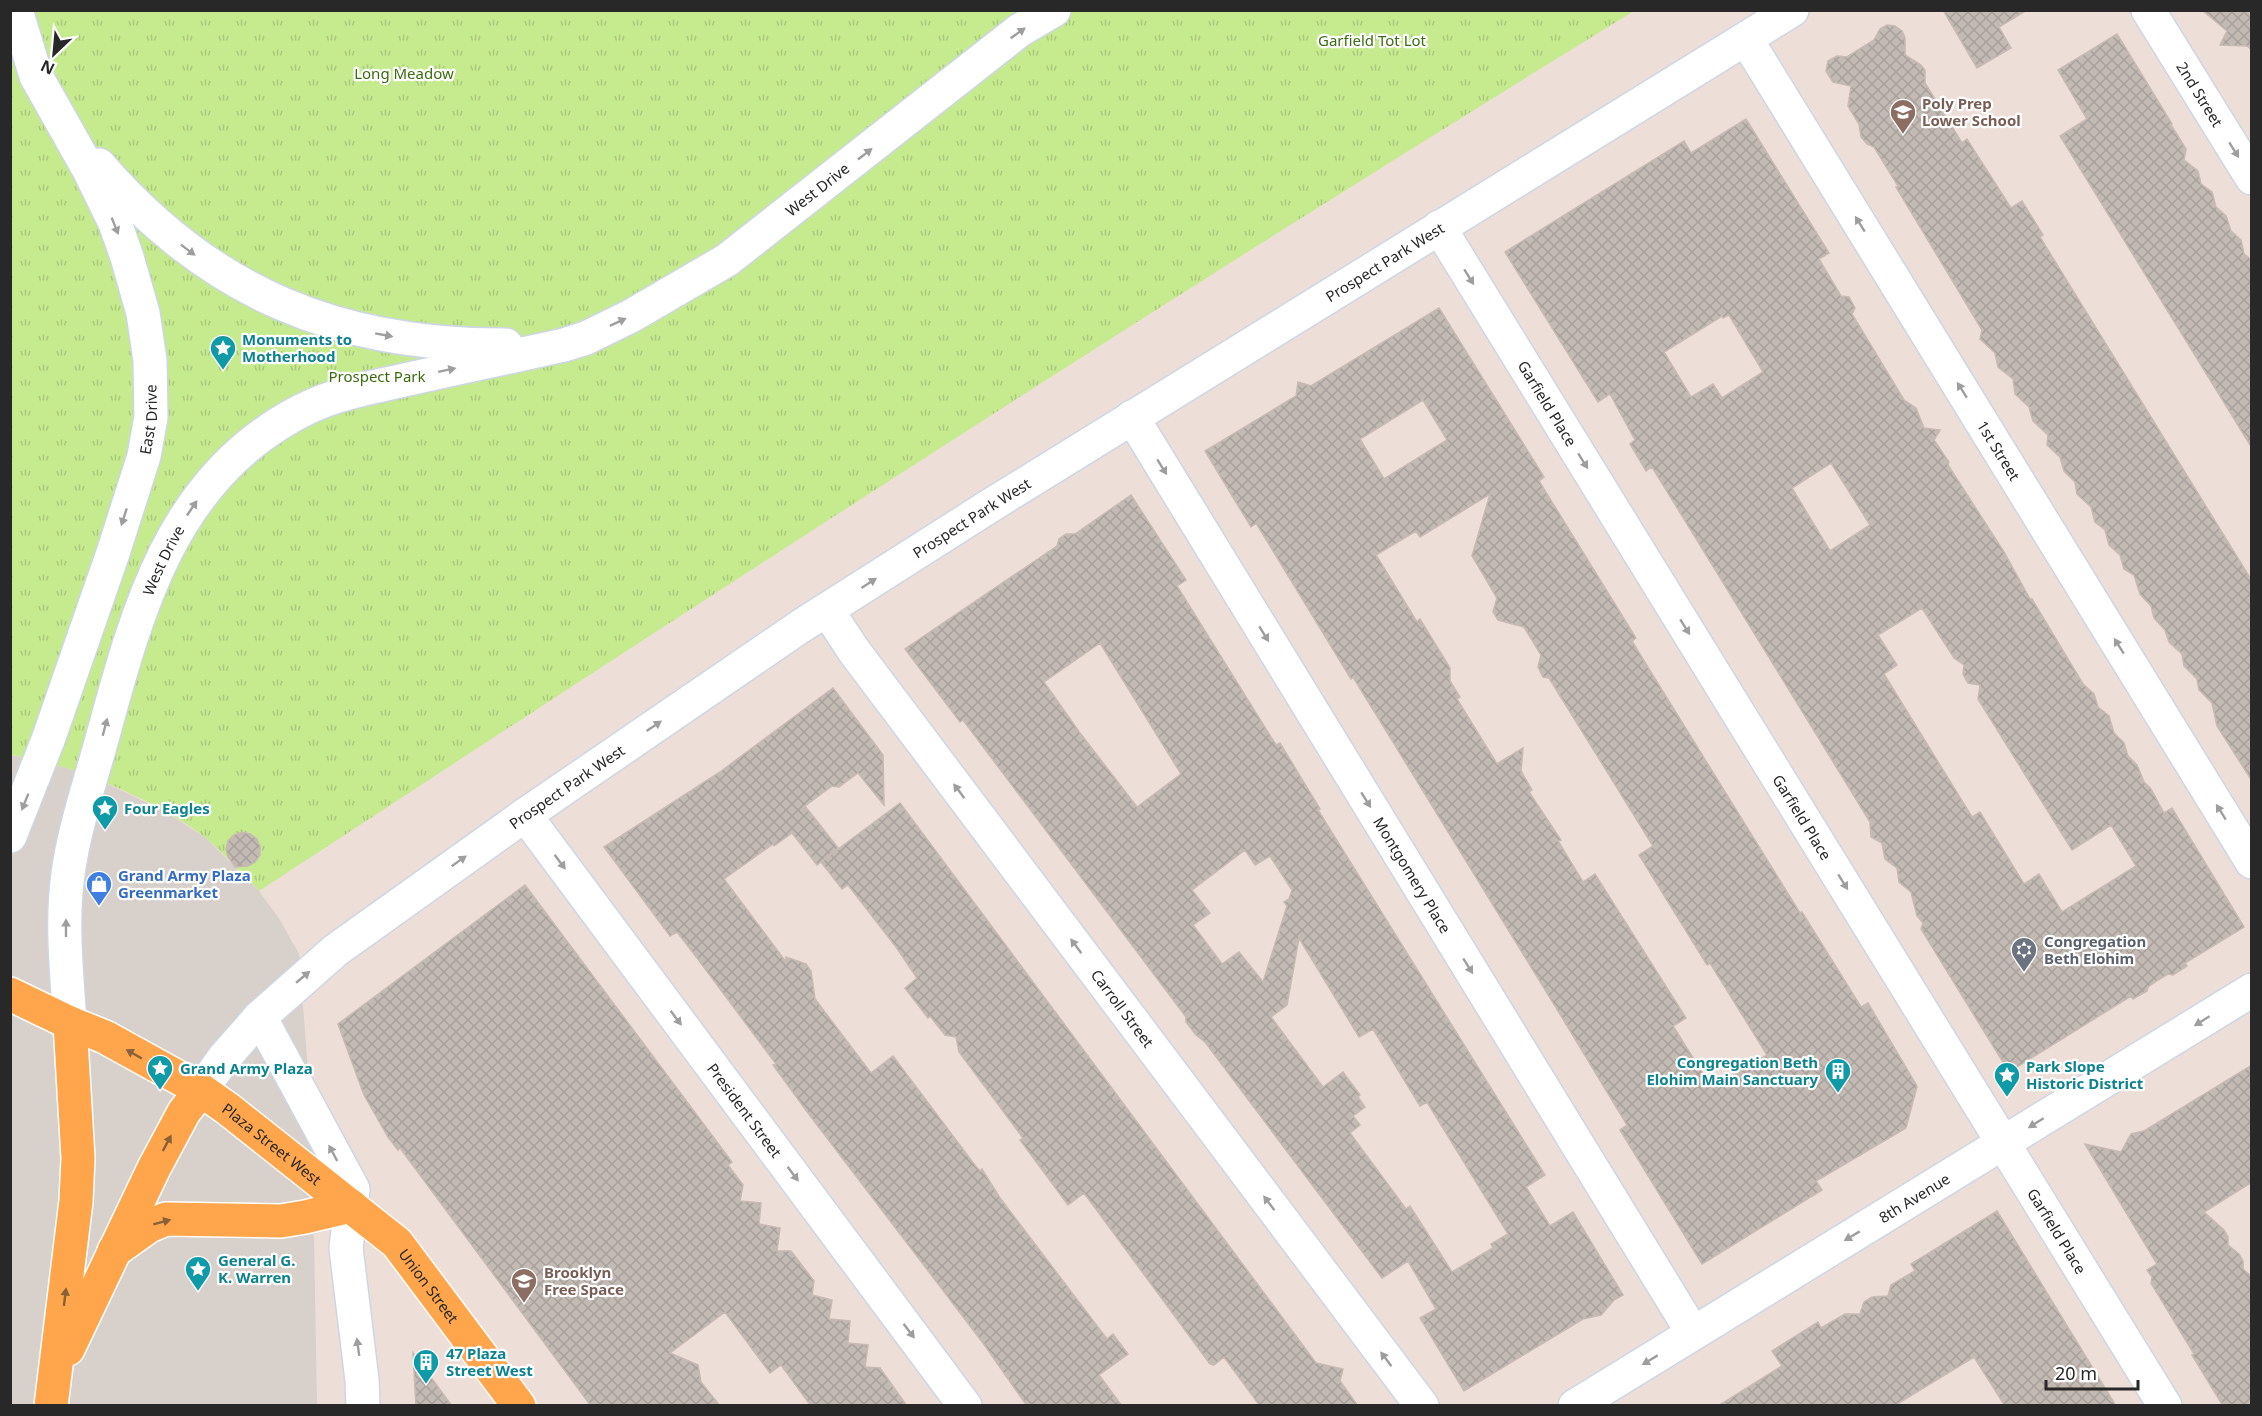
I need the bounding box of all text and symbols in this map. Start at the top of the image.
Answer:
north arrow [24,24,84,84]
one-way arrow [1010,28,1026,39]
park label: Garfield Tot Lot [1318,30,1427,50]
text: N [37,55,58,80]
street label: 2nd Street [2172,58,2228,131]
park label: Long Meadow [354,63,454,83]
place label: Poly Prep Lower School [1922,93,2021,130]
school or university icon: Poly Prep Lower School [1888,97,1918,135]
one-way arrow [2228,141,2239,158]
one-way arrow [857,147,873,160]
street label: West Drive [781,158,853,220]
one-way arrow [1854,216,1865,232]
one-way arrow [111,217,120,235]
street label: Prospect Park West [1322,217,1448,306]
one-way arrow [180,243,195,255]
one-way arrow [1464,269,1475,285]
one-way arrow [609,318,626,327]
place label: Monuments to Motherhood [242,329,352,366]
one-way arrow [375,330,394,339]
place icon: Monuments to Motherhood [208,333,238,371]
street label: Garfield Place [1514,357,1582,450]
one-way arrow [438,365,457,374]
park label: Prospect Park [328,366,426,386]
one-way arrow [1956,382,1967,398]
street label: East Drive [134,384,161,456]
street label: 1st Street [1973,417,2025,485]
one-way arrow [1577,453,1588,469]
one-way arrow [1157,459,1168,475]
street label: Prospect Park West [909,473,1035,562]
one-way arrow [186,500,197,516]
one-way arrow [119,508,129,526]
street label: West Drive [138,521,189,598]
one-way arrow [861,577,877,588]
one-way arrow [1680,619,1691,635]
one-way arrow [1259,626,1270,642]
one-way arrow [2113,638,2124,654]
one-way arrow [101,718,111,736]
one-way arrow [646,720,662,732]
street label: Prospect Park West [505,740,629,833]
street label: Garfield Place [1768,771,1836,864]
one-way arrow [953,783,965,799]
one-way arrow [1361,792,1372,808]
one-way arrow [20,793,30,811]
place icon: Four Eagles [90,793,120,831]
place label: Four Eagles [124,798,210,818]
one-way arrow [2215,804,2226,820]
street label: Montgomery Place [1369,813,1456,937]
one-way arrow [553,854,565,869]
one-way arrow [451,855,467,867]
place label: Grand Army Plaza Greenmarket [118,865,251,902]
shop icon: Grand Army Plaza Greenmarket [84,869,114,907]
one-way arrow [1837,874,1848,890]
one-way arrow [61,918,71,937]
place label: Congregation Beth Elohim [2044,931,2146,968]
synagogue icon: Congregation Beth Elohim [2009,935,2039,973]
one-way arrow [1071,939,1083,954]
one-way arrow [1463,958,1474,974]
street label: Carroll Street [1087,965,1159,1052]
one-way arrow [295,971,311,984]
one-way arrow [670,1010,683,1026]
one-way arrow [2194,1015,2210,1026]
one-way arrow [125,1049,142,1059]
place label: Congregation Beth Elohim Main Sanctuary [1646,1052,1818,1089]
place icon: Grand Army Plaza [145,1053,175,1091]
building icon: Congregation Beth Elohim Main Sanctuary [1823,1056,1853,1094]
place label: Park Slope Historic District [2026,1056,2144,1093]
place label: Grand Army Plaza [180,1058,313,1078]
street label: President Street [703,1059,787,1162]
place icon: Park Slope Historic District [1992,1060,2022,1098]
street label: Plaza Street West [218,1098,326,1190]
one-way arrow [2028,1118,2044,1129]
one-way arrow [162,1134,172,1151]
one-way arrow [328,1144,338,1161]
one-way arrow [787,1166,799,1182]
street label: 8th Avenue [1875,1168,1953,1227]
street label: Garfield Place [2023,1184,2091,1278]
one-way arrow [1263,1195,1276,1211]
one-way arrow [153,1217,171,1226]
one-way arrow [1844,1230,1860,1241]
street label: Union Street [394,1244,464,1327]
place label: General G. K. Warren [218,1250,295,1287]
place icon: General G. K. Warren [183,1254,213,1292]
place label: Brooklyn Free Space [544,1262,624,1299]
school or university icon: Brooklyn Free Space [509,1266,539,1304]
one-way arrow [60,1287,70,1306]
one-way arrow [903,1323,915,1338]
one-way arrow [353,1338,362,1357]
place label: 47 Plaza Street West [446,1343,533,1380]
building icon: 47 Plaza Street West [411,1347,441,1385]
one-way arrow [1381,1351,1393,1366]
scale bar [2046,1353,2138,1391]
one-way arrow [1641,1354,1658,1365]
text: 20 m [2055,1361,2097,1385]

